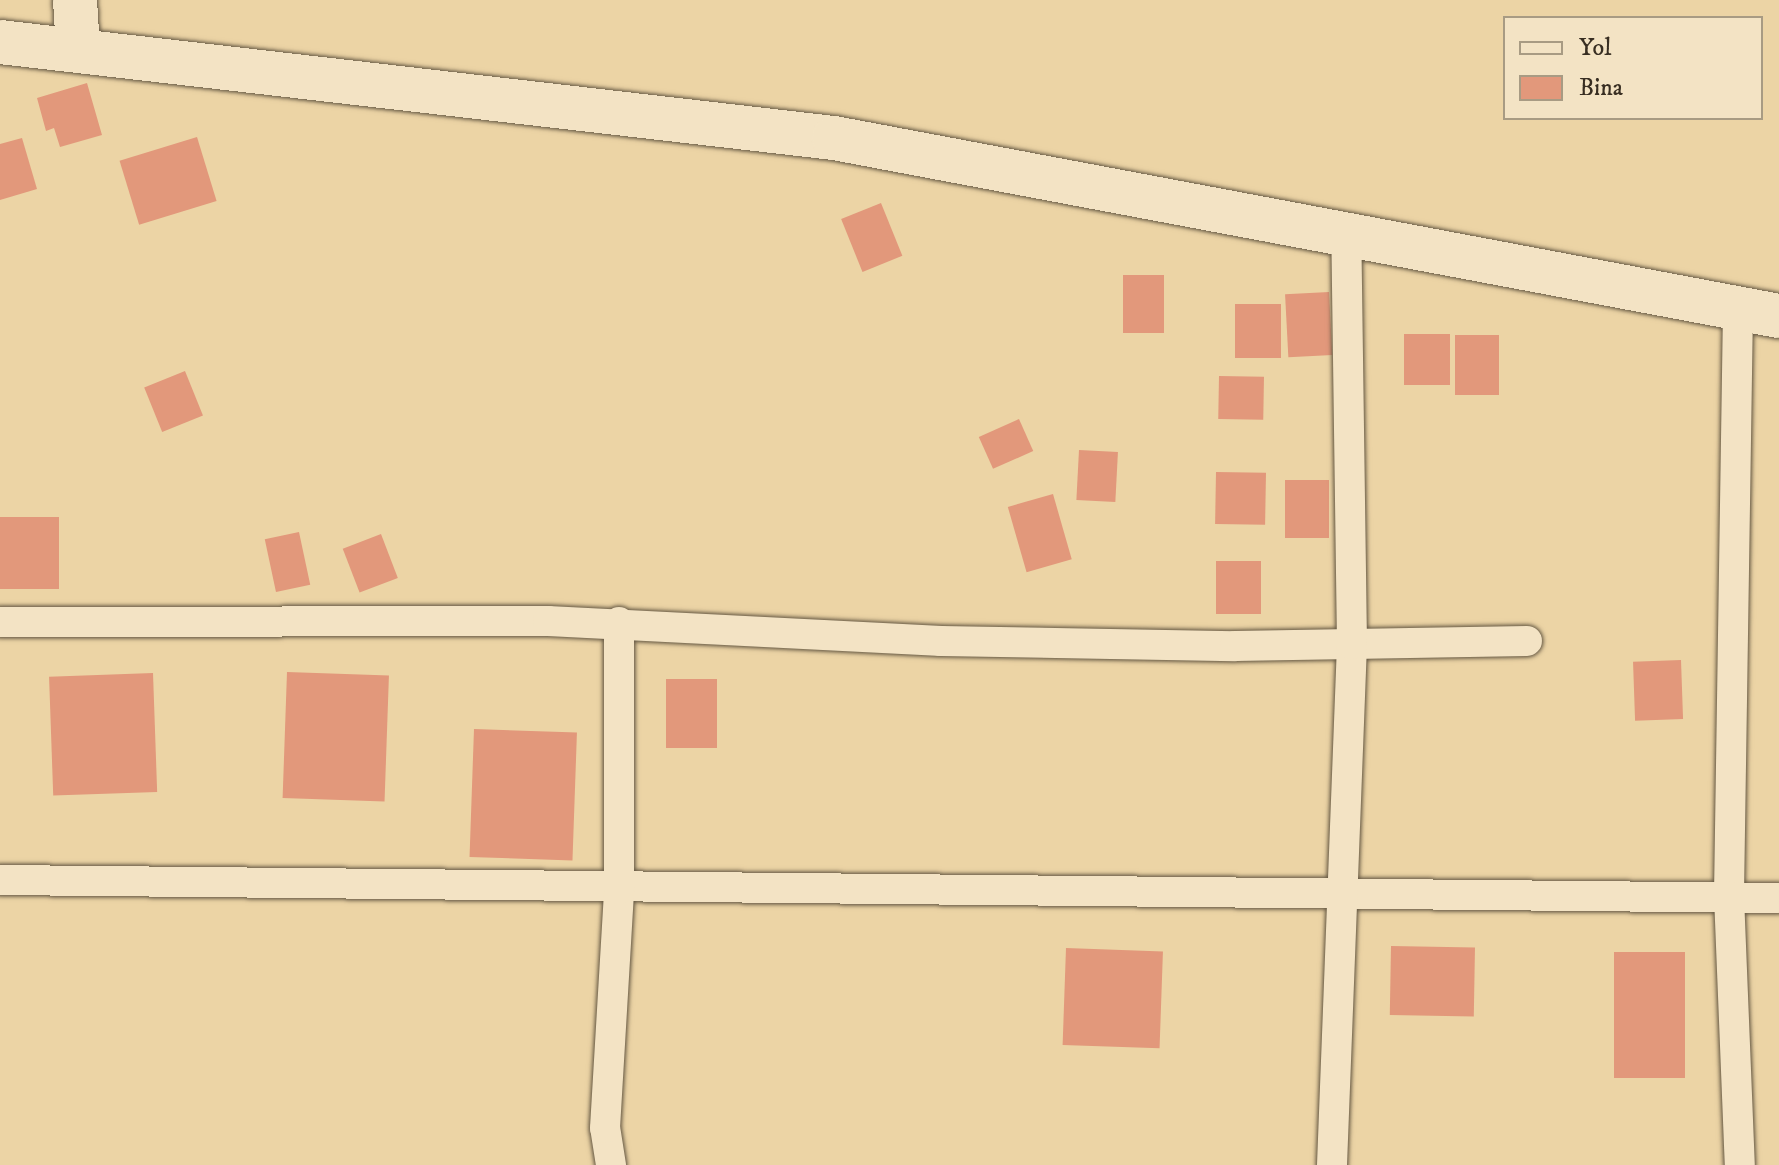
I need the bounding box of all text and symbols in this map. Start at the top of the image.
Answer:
legend [1503,16,1763,120]
text: Yol [1579,33,1611,63]
text: Bina [1579,73,1623,103]

